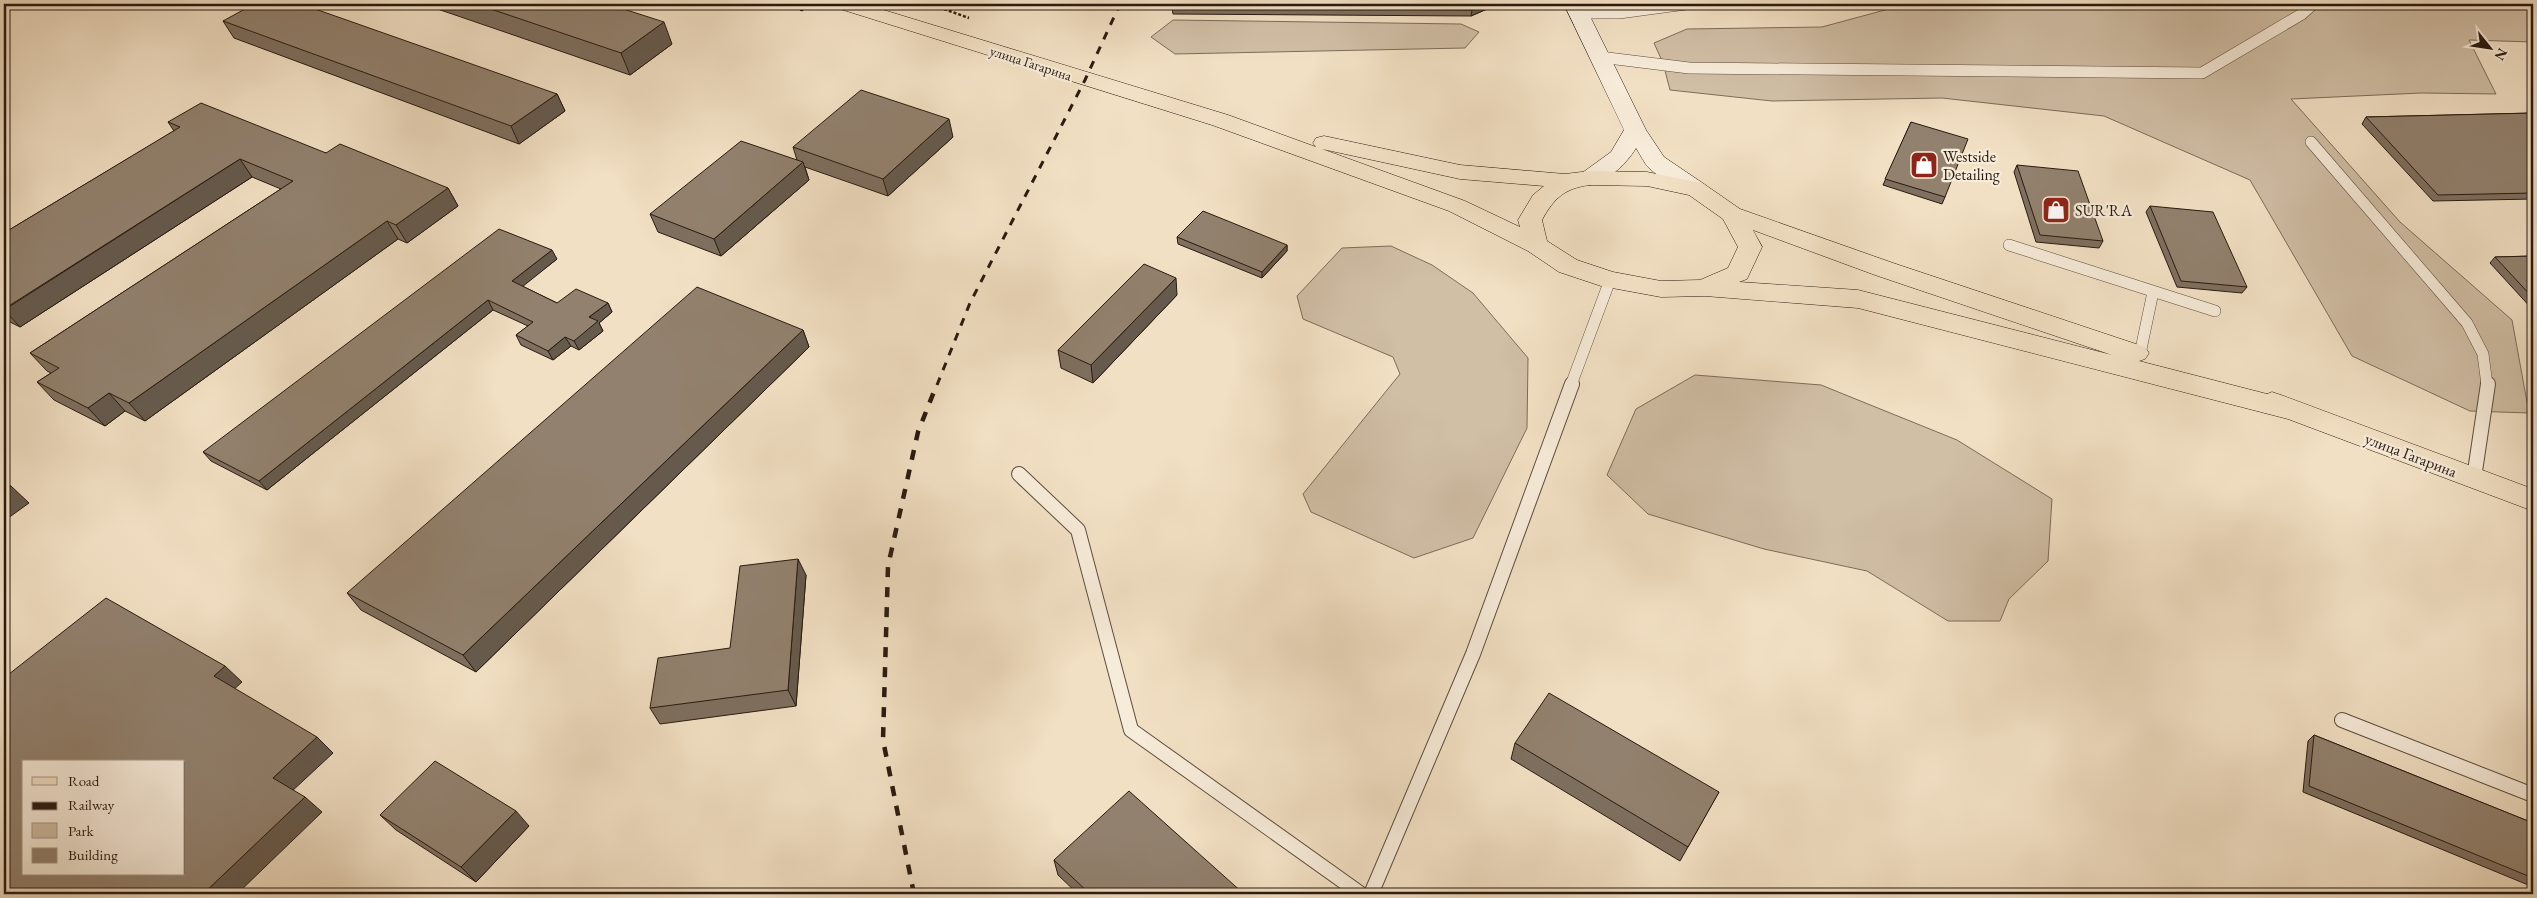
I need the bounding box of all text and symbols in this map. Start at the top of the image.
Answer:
north arrow [2464,22,2514,72]
street label: улица Гагарина [988,41,1075,85]
text: N [2490,45,2512,64]
place label: Westside Detailing [1943,146,2001,185]
shop icon: Westside Detailing [1909,150,1939,180]
shop icon: SUR'RA [2041,195,2071,225]
place label: SUR'RA [2075,200,2133,221]
street label: улица Гагарина [2362,428,2461,482]
legend [22,760,185,876]
text: Road [68,771,100,790]
text: Railway [68,795,115,814]
text: Park [68,821,95,840]
text: Building [68,845,118,864]

